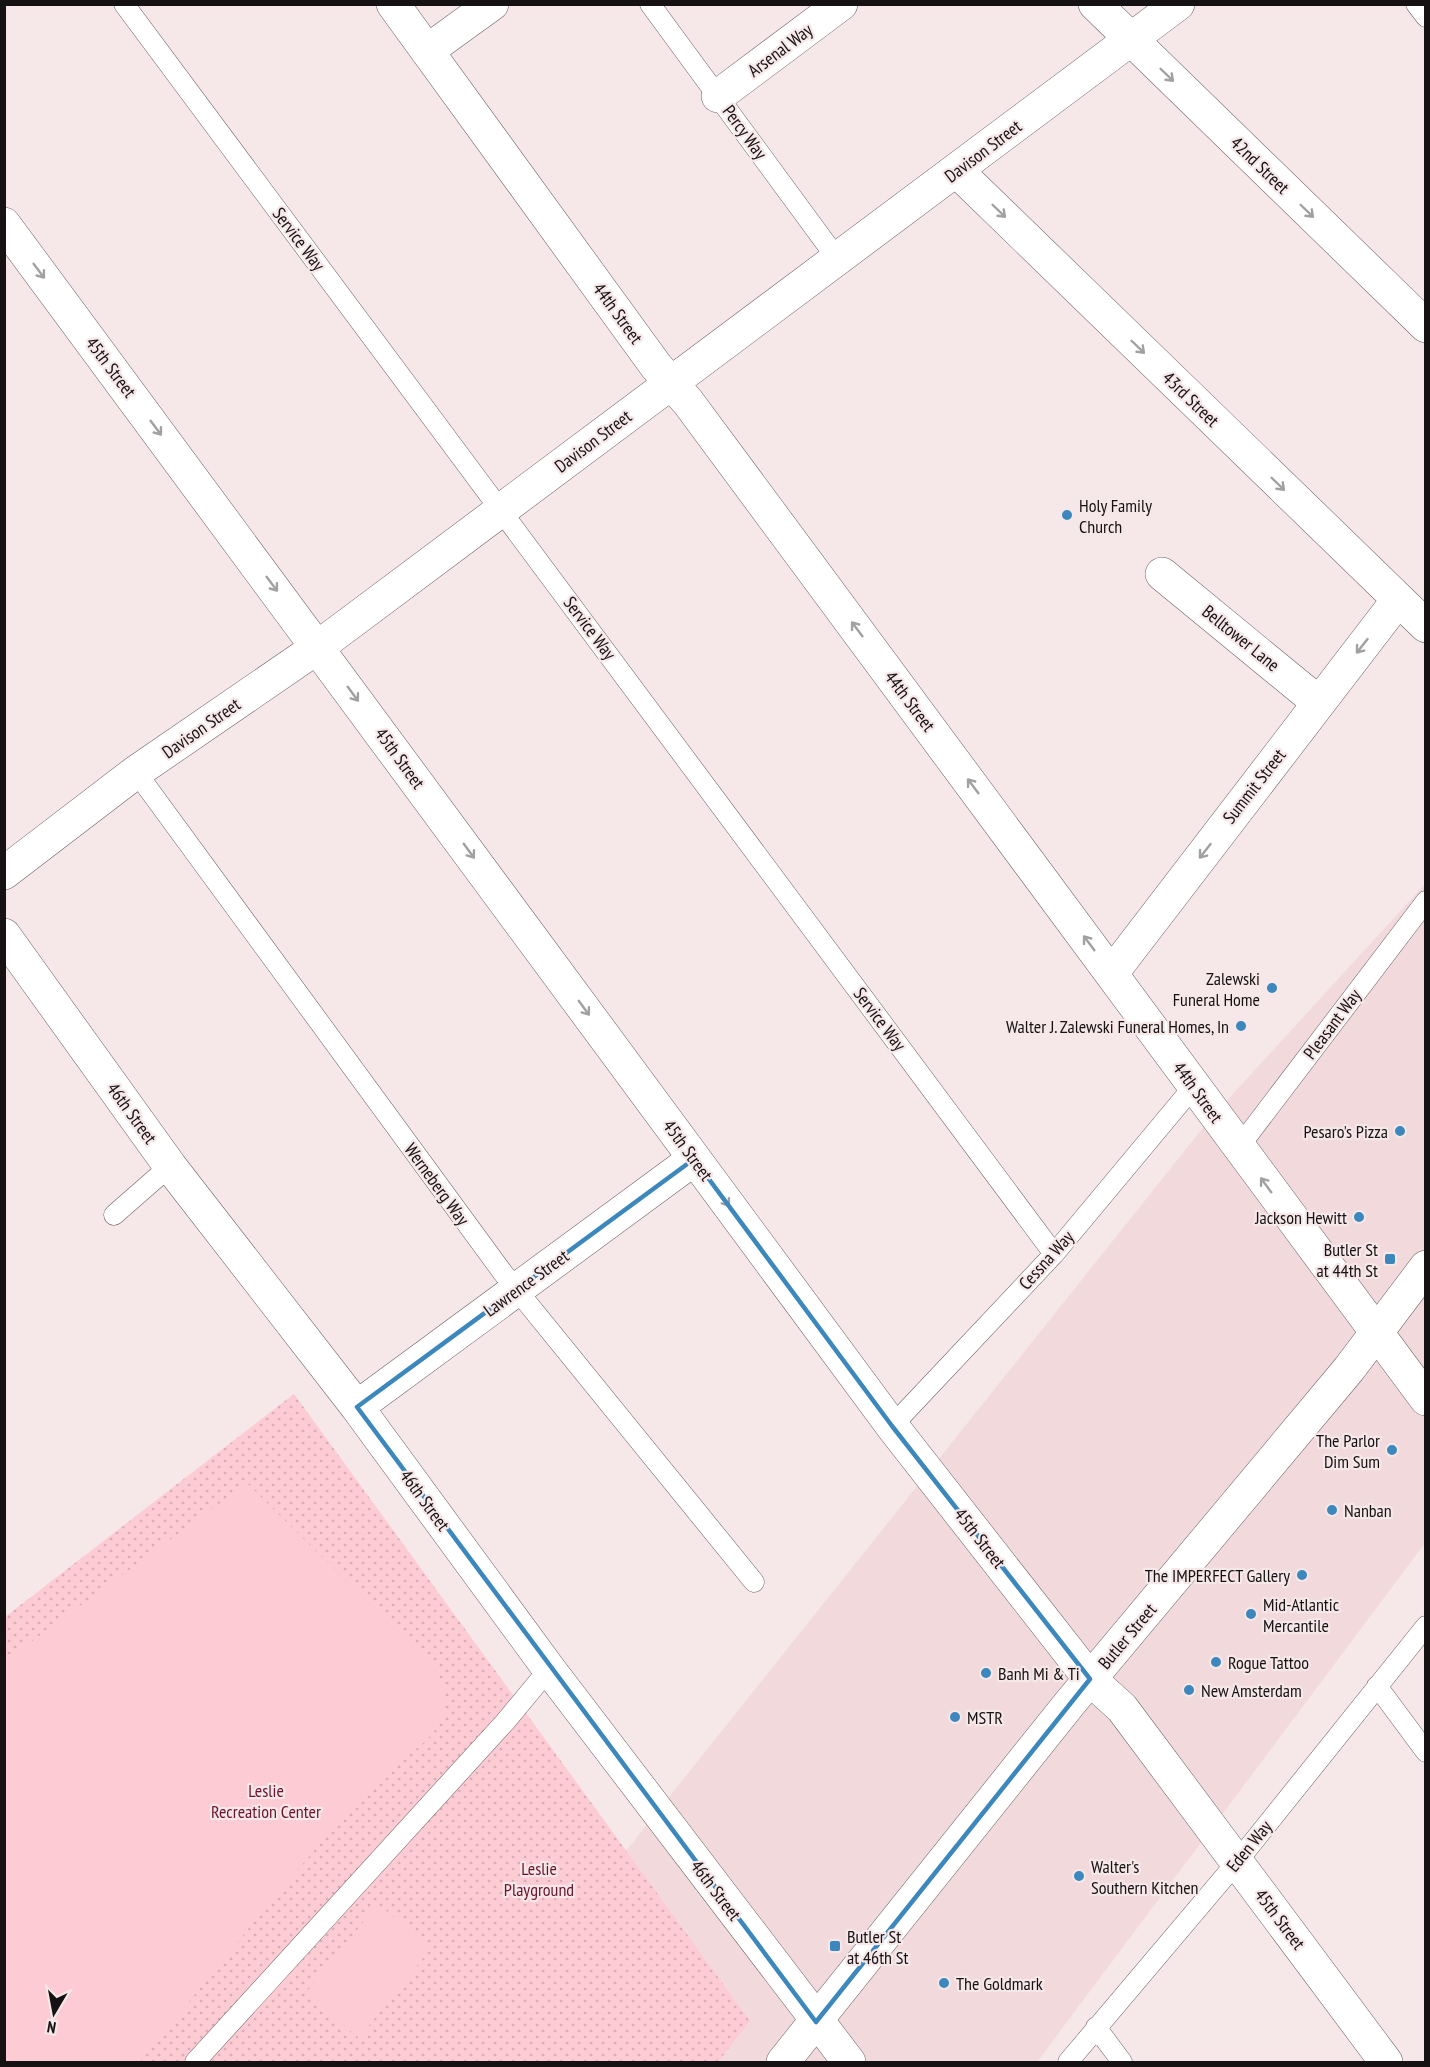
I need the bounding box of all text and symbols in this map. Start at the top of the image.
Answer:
street label: Arsenal Way [743,18,817,82]
one-way arrow [1159,68,1174,82]
street label: Percy Way [718,100,772,164]
street label: Davison Street [940,115,1026,187]
street label: 42nd Street [1226,131,1294,199]
street label: Service Way [268,203,330,275]
one-way arrow [1299,203,1314,218]
one-way arrow [991,204,1006,219]
one-way arrow [33,263,46,279]
street label: 44th Street [588,278,648,348]
street label: 45th Street [81,332,141,402]
one-way arrow [1131,340,1146,355]
street label: 43rd Street [1158,366,1224,432]
street label: Davison Street [550,405,636,477]
one-way arrow [150,419,162,435]
one-way arrow [1270,476,1285,490]
place label: Holy Family Church [1079,494,1152,538]
marker: Holy Family Church [1060,508,1074,522]
one-way arrow [266,576,278,592]
street label: Service Way [559,592,621,664]
street label: Belltower Lane [1198,600,1284,676]
one-way arrow [850,622,863,638]
one-way arrow [1356,638,1368,654]
street label: 44th Street [880,666,940,736]
one-way arrow [347,685,359,701]
street label: Davison Street [157,693,245,763]
street label: 45th Street [370,723,430,793]
street label: Summit Street [1218,744,1290,828]
one-way arrow [967,778,980,794]
one-way arrow [462,842,475,858]
one-way arrow [1198,843,1211,859]
one-way arrow [1083,935,1095,951]
place label: Zalewski Funeral Home [1173,967,1260,1011]
marker: Zalewski Funeral Home [1265,981,1279,995]
street label: Service Way [849,983,911,1055]
street label: Pleasant Way [1298,984,1366,1064]
one-way arrow [578,1000,590,1016]
place label: Walter J. Zalewski Funeral Homes, In [1006,1015,1229,1038]
marker: Walter J. Zalewski Funeral Homes, In [1234,1019,1248,1033]
street label: 44th Street [1168,1057,1228,1127]
street label: 46th Street [102,1078,162,1148]
street label: 45th Street [658,1115,718,1185]
place label: Pesaro's Pizza [1303,1120,1388,1143]
marker: Pesaro's Pizza [1393,1124,1407,1138]
street label: Werneberg Way [399,1138,475,1230]
one-way arrow [1260,1177,1272,1193]
one-way arrow [718,1191,730,1207]
place label: Jackson Hewitt [1254,1206,1347,1229]
marker: Jackson Hewitt [1352,1210,1366,1224]
street label: Cessna Way [1014,1226,1079,1294]
place label: Butler St at 44th St [1316,1238,1378,1282]
street label: Lawrence Street [479,1244,573,1322]
marker: Butler St at 44th St [1383,1252,1397,1266]
place label: The Parlor Dim Sum [1316,1429,1380,1473]
marker: The Parlor Dim Sum [1385,1443,1399,1457]
street label: 46th Street [395,1465,455,1535]
place label: Nanban [1344,1499,1392,1522]
street label: 45th Street [949,1503,1011,1573]
marker: Nanban [1325,1503,1339,1517]
place label: The IMPERFECT Gallery [1145,1564,1290,1587]
marker: The IMPERFECT Gallery [1295,1568,1309,1582]
place label: Mid-Atlantic Mercantile [1263,1593,1340,1637]
street label: Butler Street [1093,1598,1161,1674]
marker: Mid-Atlantic Mercantile [1244,1607,1258,1621]
place label: Rogue Tattoo [1228,1651,1309,1674]
marker: Rogue Tattoo [1209,1655,1223,1669]
place label: Banh Mi & Ti [998,1662,1080,1685]
marker: Banh Mi & Ti [979,1666,993,1680]
place label: New Amsterdam [1201,1679,1302,1702]
marker: New Amsterdam [1182,1683,1196,1697]
place label: MSTR [967,1706,1003,1729]
marker: MSTR [948,1710,962,1724]
park label: Leslie Recreation Center [211,1779,321,1823]
street label: Eden Way [1221,1815,1277,1876]
street label: 46th Street [686,1855,746,1925]
place label: Walter's Southern Kitchen [1091,1855,1199,1899]
park label: Leslie Playground [504,1857,574,1901]
marker: Walter's Southern Kitchen [1072,1869,1086,1883]
street label: 45th Street [1250,1884,1310,1954]
place label: Butler St at 46th St [847,1925,909,1969]
marker: Butler St at 46th St [828,1939,842,1953]
place label: The Goldmark [956,1972,1043,1995]
marker: The Goldmark [937,1976,951,1990]
north arrow [24,1983,84,2043]
text: N [45,2017,57,2038]

